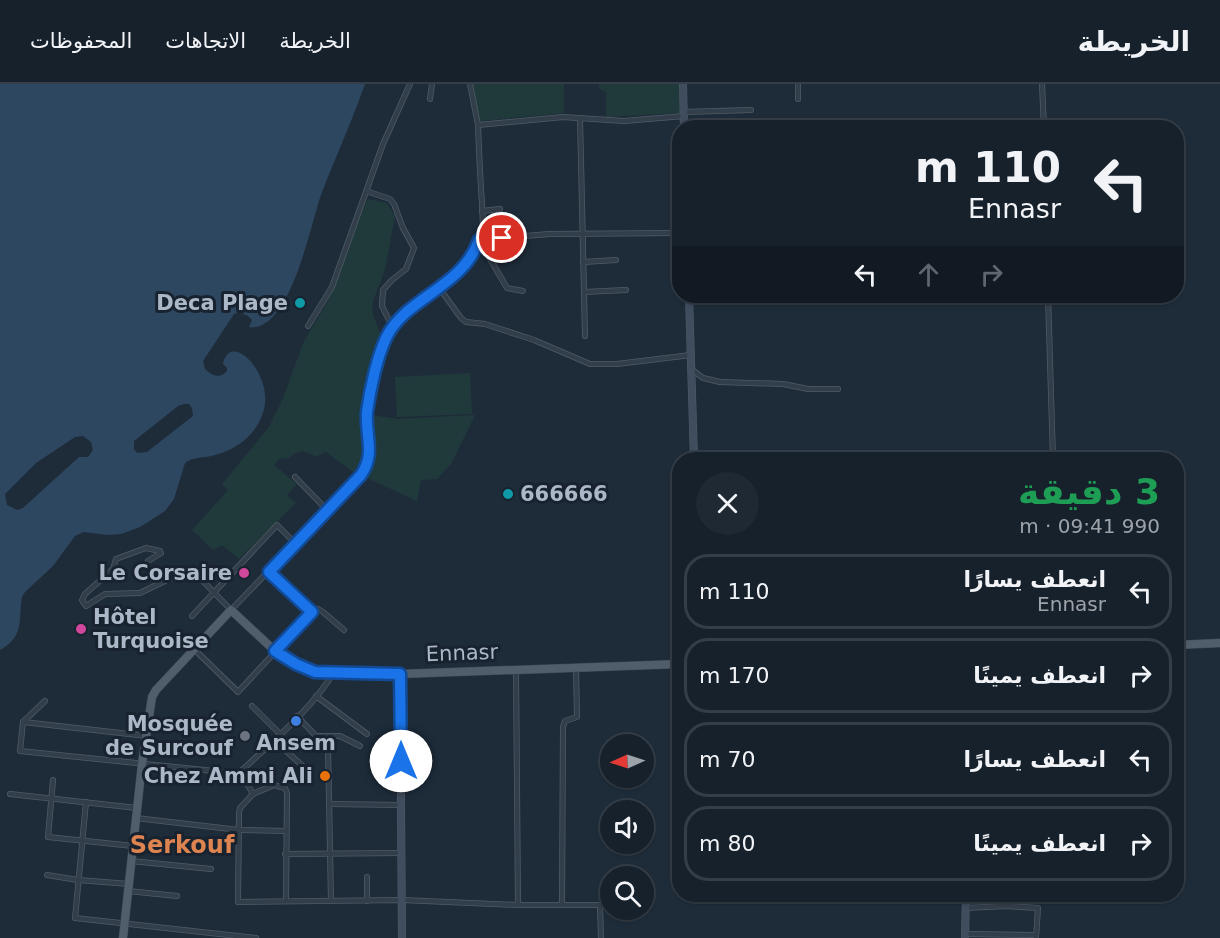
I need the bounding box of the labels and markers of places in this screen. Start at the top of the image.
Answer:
pin [476,212,527,263]
place label: Deca Plage [156,291,288,315]
marker: Deca Plage [293,296,307,310]
place label: 666666 [520,482,608,506]
marker: 666666 [501,487,515,501]
place label: Le Corsaire [98,561,232,585]
marker: Le Corsaire [237,566,251,580]
place label: Hôtel Turquoise [93,605,209,653]
marker: Hôtel Turquoise [74,622,88,636]
place label: Mosquée de Surcouf [105,712,234,760]
marker: Ansem [289,714,303,728]
marker: Mosquée de Surcouf [238,729,252,743]
place label: Ansem [256,731,336,755]
place label: Chez Ammi Ali [144,764,313,788]
marker: Chez Ammi Ali [318,769,332,783]

